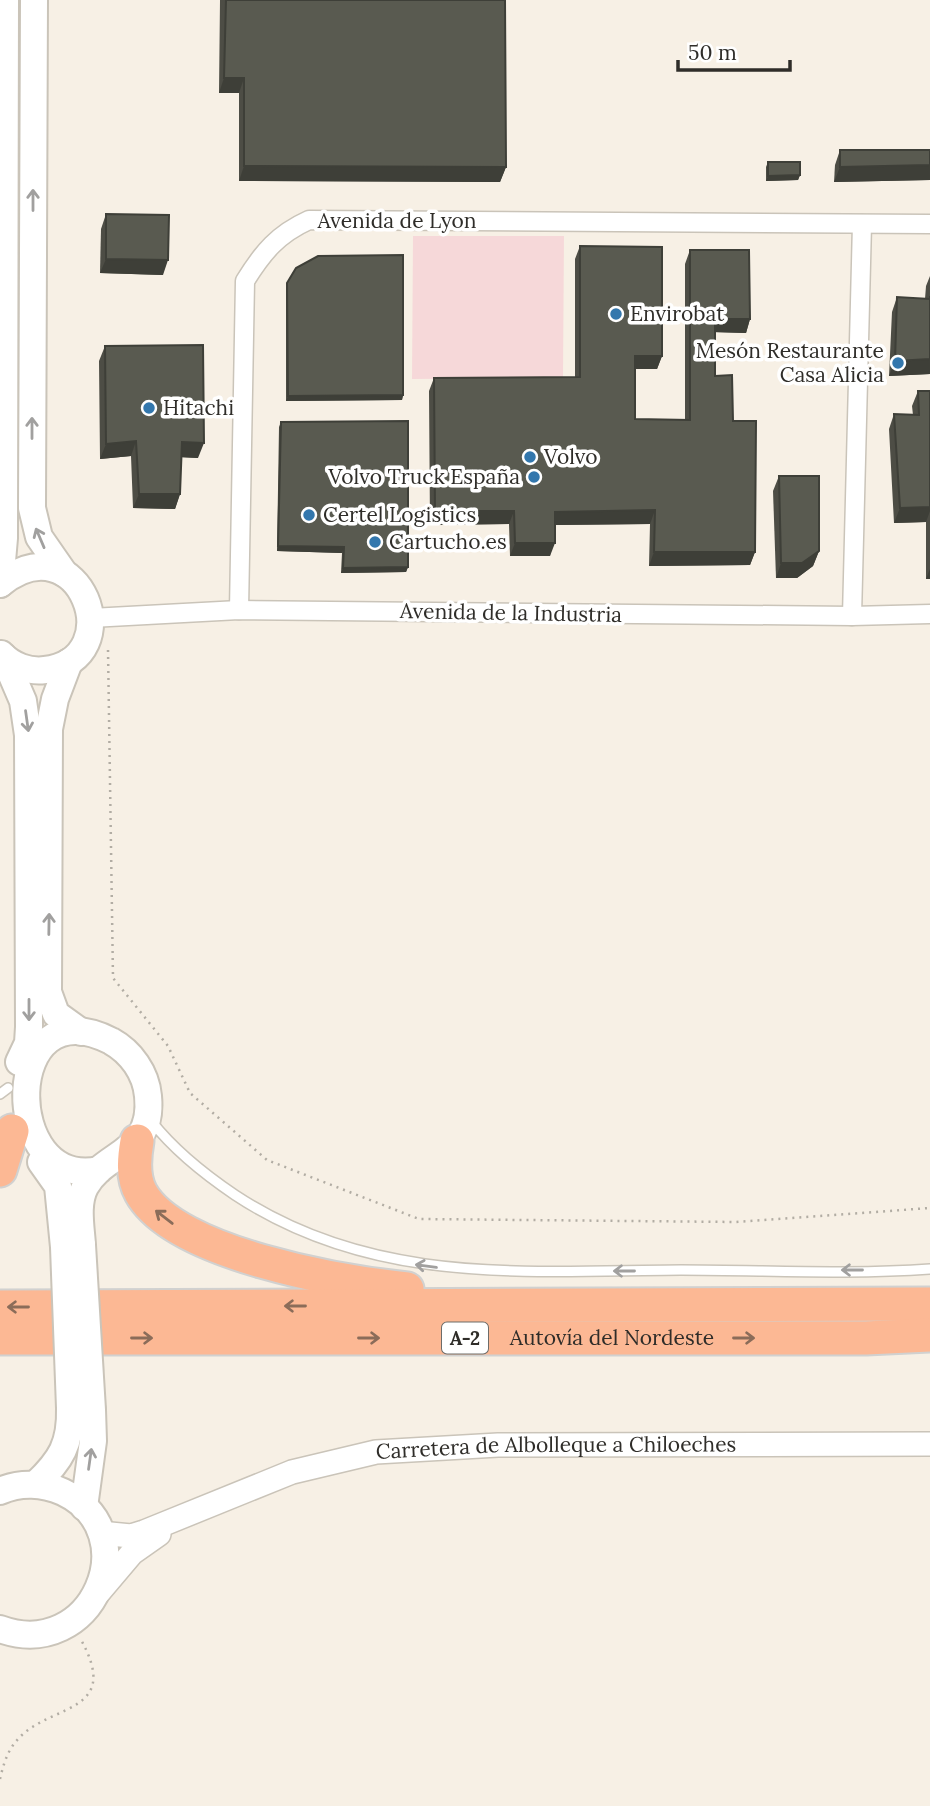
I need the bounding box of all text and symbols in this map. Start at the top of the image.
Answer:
scale bar [678,28,790,72]
text: 50 m [688,39,737,66]
one-way arrow [26,189,40,212]
street label: Avenida de Lyon [316,207,477,234]
place label: Envirobat [630,300,725,327]
marker: Envirobat [608,306,624,322]
place label: Mesón Restaurante Casa Alicia [696,337,884,388]
marker: Mesón Restaurante Casa Alicia [890,355,906,371]
place label: Hitachi [163,394,234,421]
marker: Hitachi [141,400,157,416]
one-way arrow [25,416,39,439]
place label: Volvo [543,443,598,470]
marker: Volvo [522,449,538,465]
place label: Volvo Truck España [327,463,520,490]
marker: Volvo Truck España [526,469,542,485]
place label: Certel Logistics [323,501,476,528]
marker: Certel Logistics [301,507,317,523]
one-way arrow [33,528,46,549]
place label: Cartucho.es [389,528,507,555]
marker: Cartucho.es [367,534,383,550]
street label: Avenida de la Industria [399,597,622,628]
one-way arrow [20,709,33,732]
one-way arrow [42,913,56,936]
one-way arrow [22,998,36,1021]
one-way arrow [156,1210,174,1225]
one-way arrow [415,1259,438,1272]
one-way arrow [841,1263,864,1277]
one-way arrow [613,1264,636,1278]
one-way arrow [284,1299,307,1313]
one-way arrow [7,1300,30,1314]
road number: A-2 [442,1322,488,1354]
street label: Autovía del Nordeste [509,1324,714,1351]
one-way arrow [130,1331,153,1345]
one-way arrow [357,1331,380,1345]
one-way arrow [732,1331,755,1345]
street label: Carretera de Albolleque a Chiloeches [375,1430,736,1465]
one-way arrow [84,1448,97,1470]

